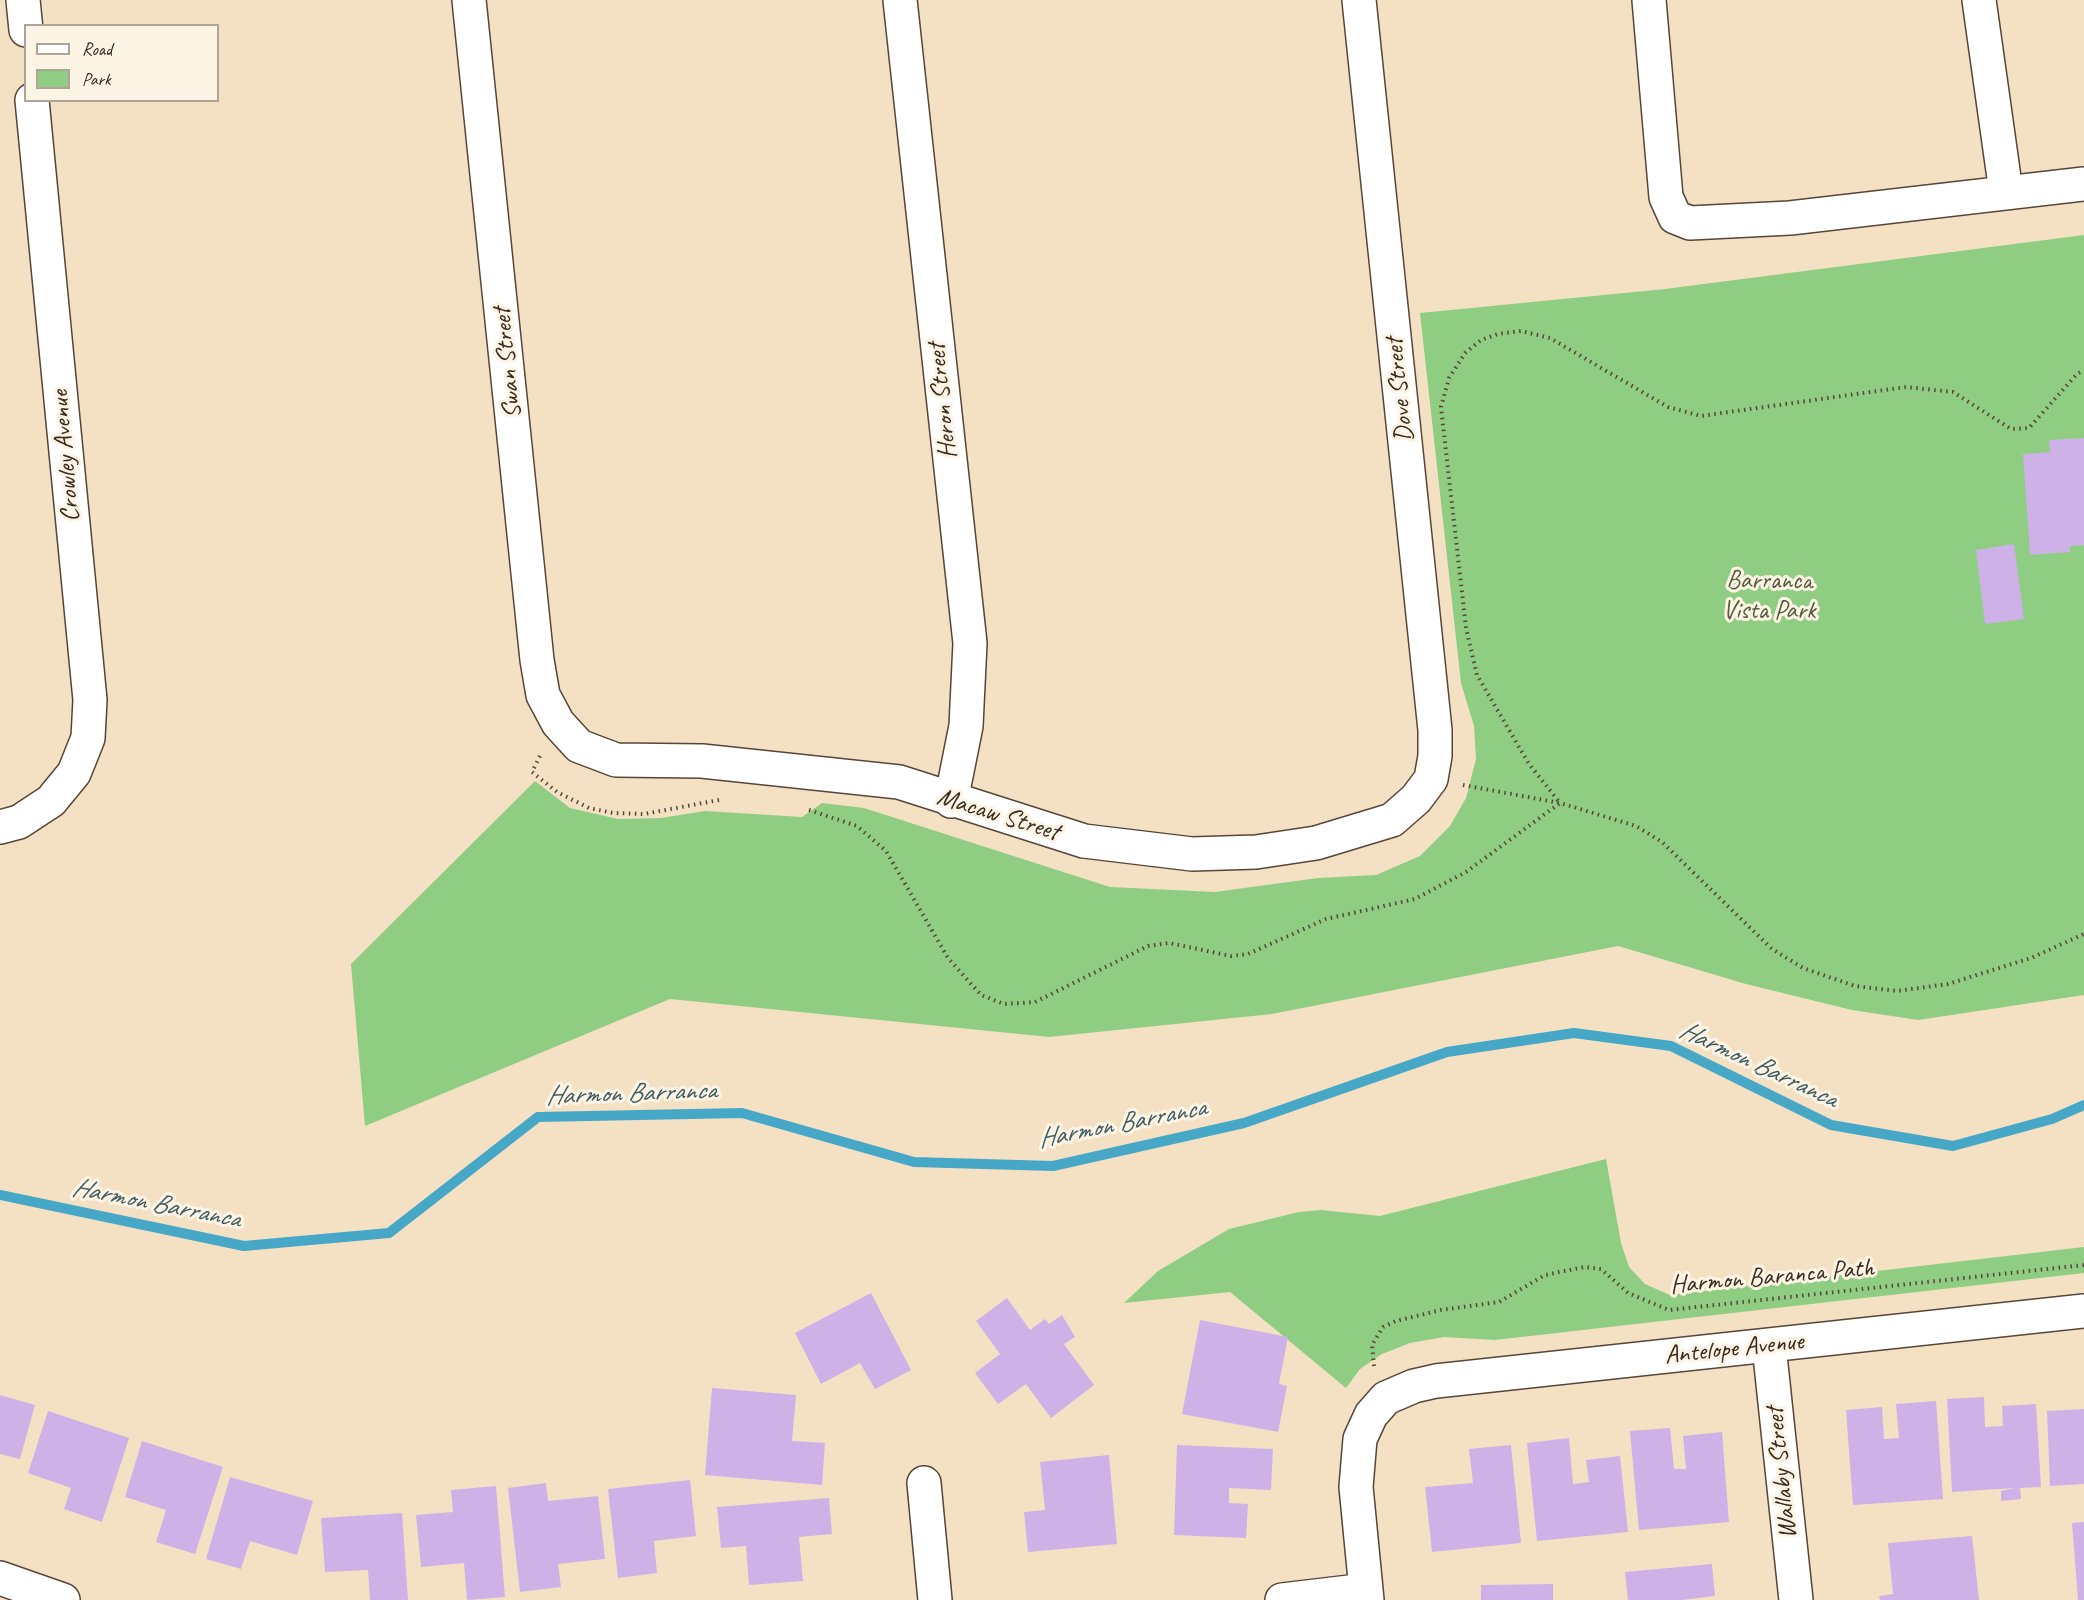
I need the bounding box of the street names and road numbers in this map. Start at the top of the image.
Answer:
street label: Swan Street [487,306,529,420]
street label: Dove Street [1379,336,1421,444]
street label: Heron Street [921,342,965,460]
street label: Crowley Avenue [45,389,87,523]
street label: Macaw Street [933,782,1063,848]
street label: Harmon Baranca Path [1669,1253,1875,1301]
street label: Antelope Avenue [1663,1326,1805,1372]
street label: Wallaby Street [1760,1406,1804,1540]

